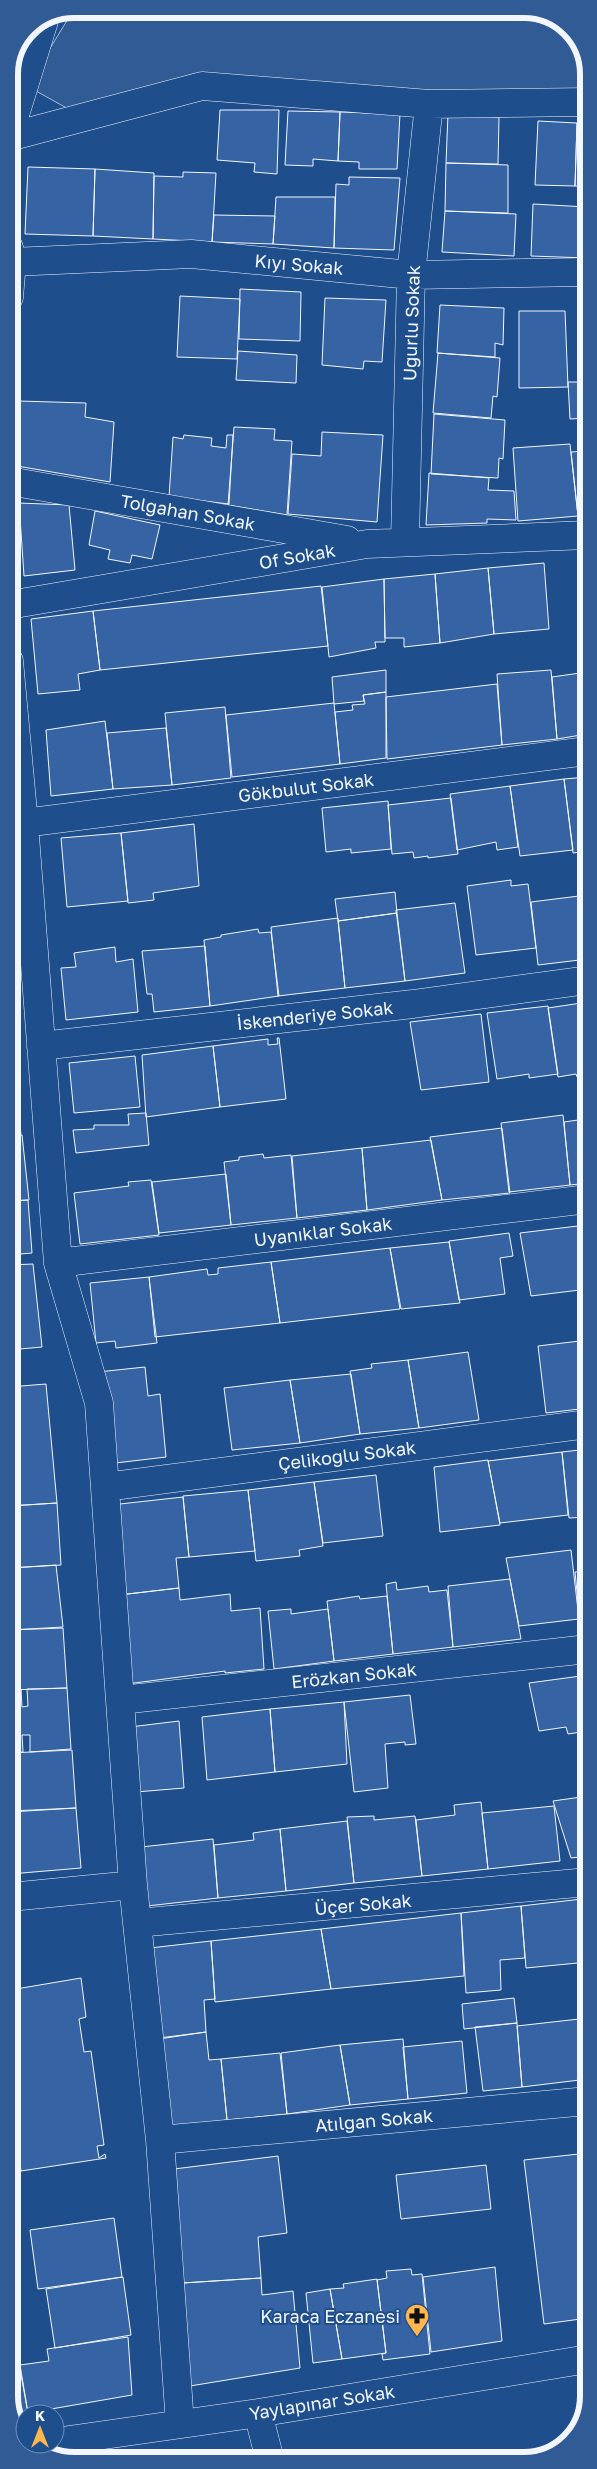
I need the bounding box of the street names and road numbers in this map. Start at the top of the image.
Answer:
street label: Kıyı Sokak [254,249,344,279]
street label: Uğurlu Sokak [398,265,424,381]
street label: Tolgahan Sokak [119,489,257,535]
street label: Of Sokak [257,538,337,574]
street label: Gökbulut Sokak [237,768,375,806]
street label: İskenderiye Sokak [236,996,394,1034]
street label: Uyanıklar Sokak [253,1212,393,1250]
street label: Çelikoğlu Sokak [277,1436,417,1474]
street label: Erözkan Sokak [290,1657,418,1693]
street label: Üçer Sokak [313,1889,413,1919]
street label: Atılgan Sokak [314,2104,434,2136]
street label: Yaylapınar Sokak [248,2380,396,2424]

